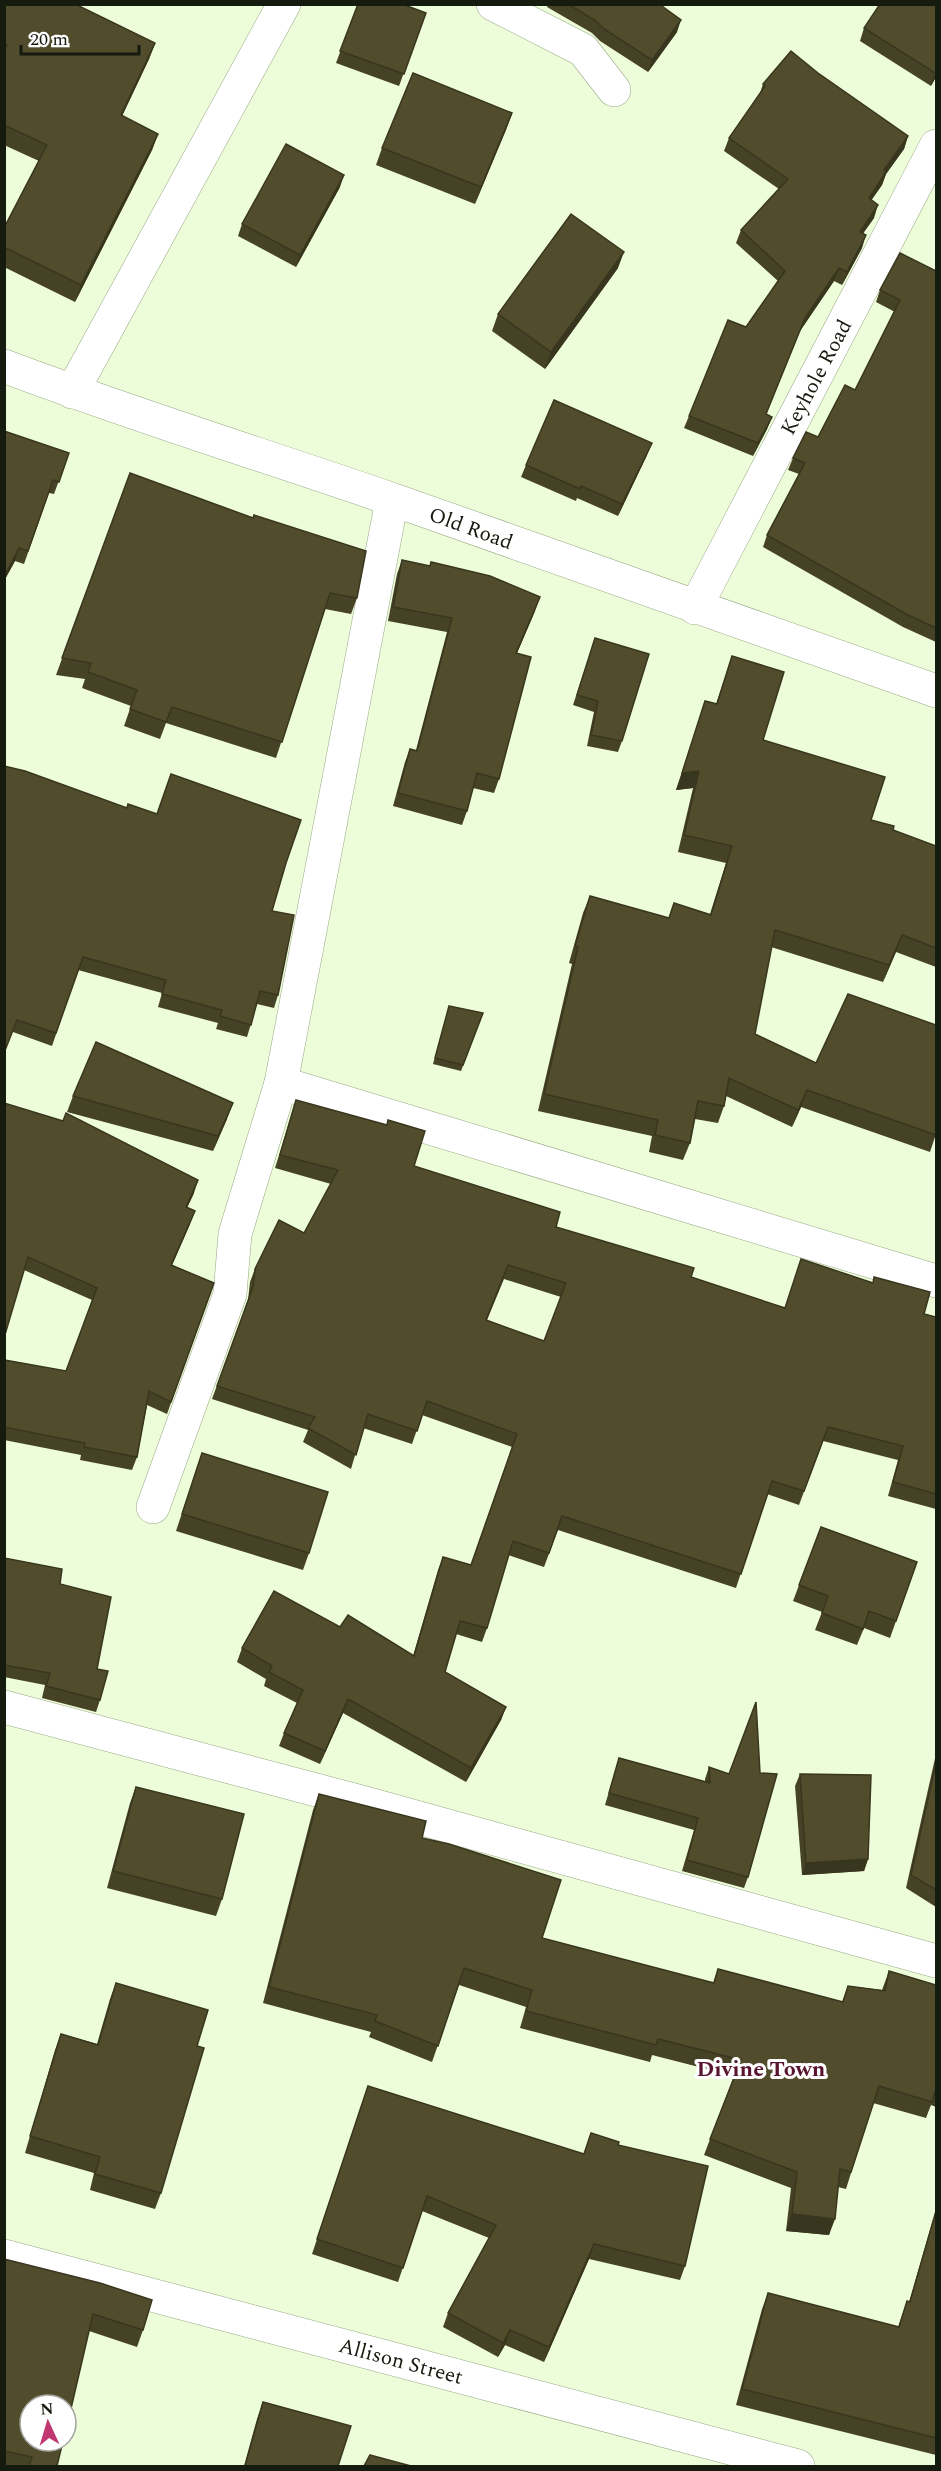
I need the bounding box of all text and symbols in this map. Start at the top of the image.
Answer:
scale bar [21,18,140,56]
text: 20 m [30,26,68,53]
street label: Keyhole Road [773,314,861,441]
street label: Old Road [424,499,517,559]
district label: Divine Town [697,2053,826,2086]
street label: Allison Street [335,2330,466,2394]
north arrow [18,2393,78,2453]
text: N [40,2397,54,2421]

